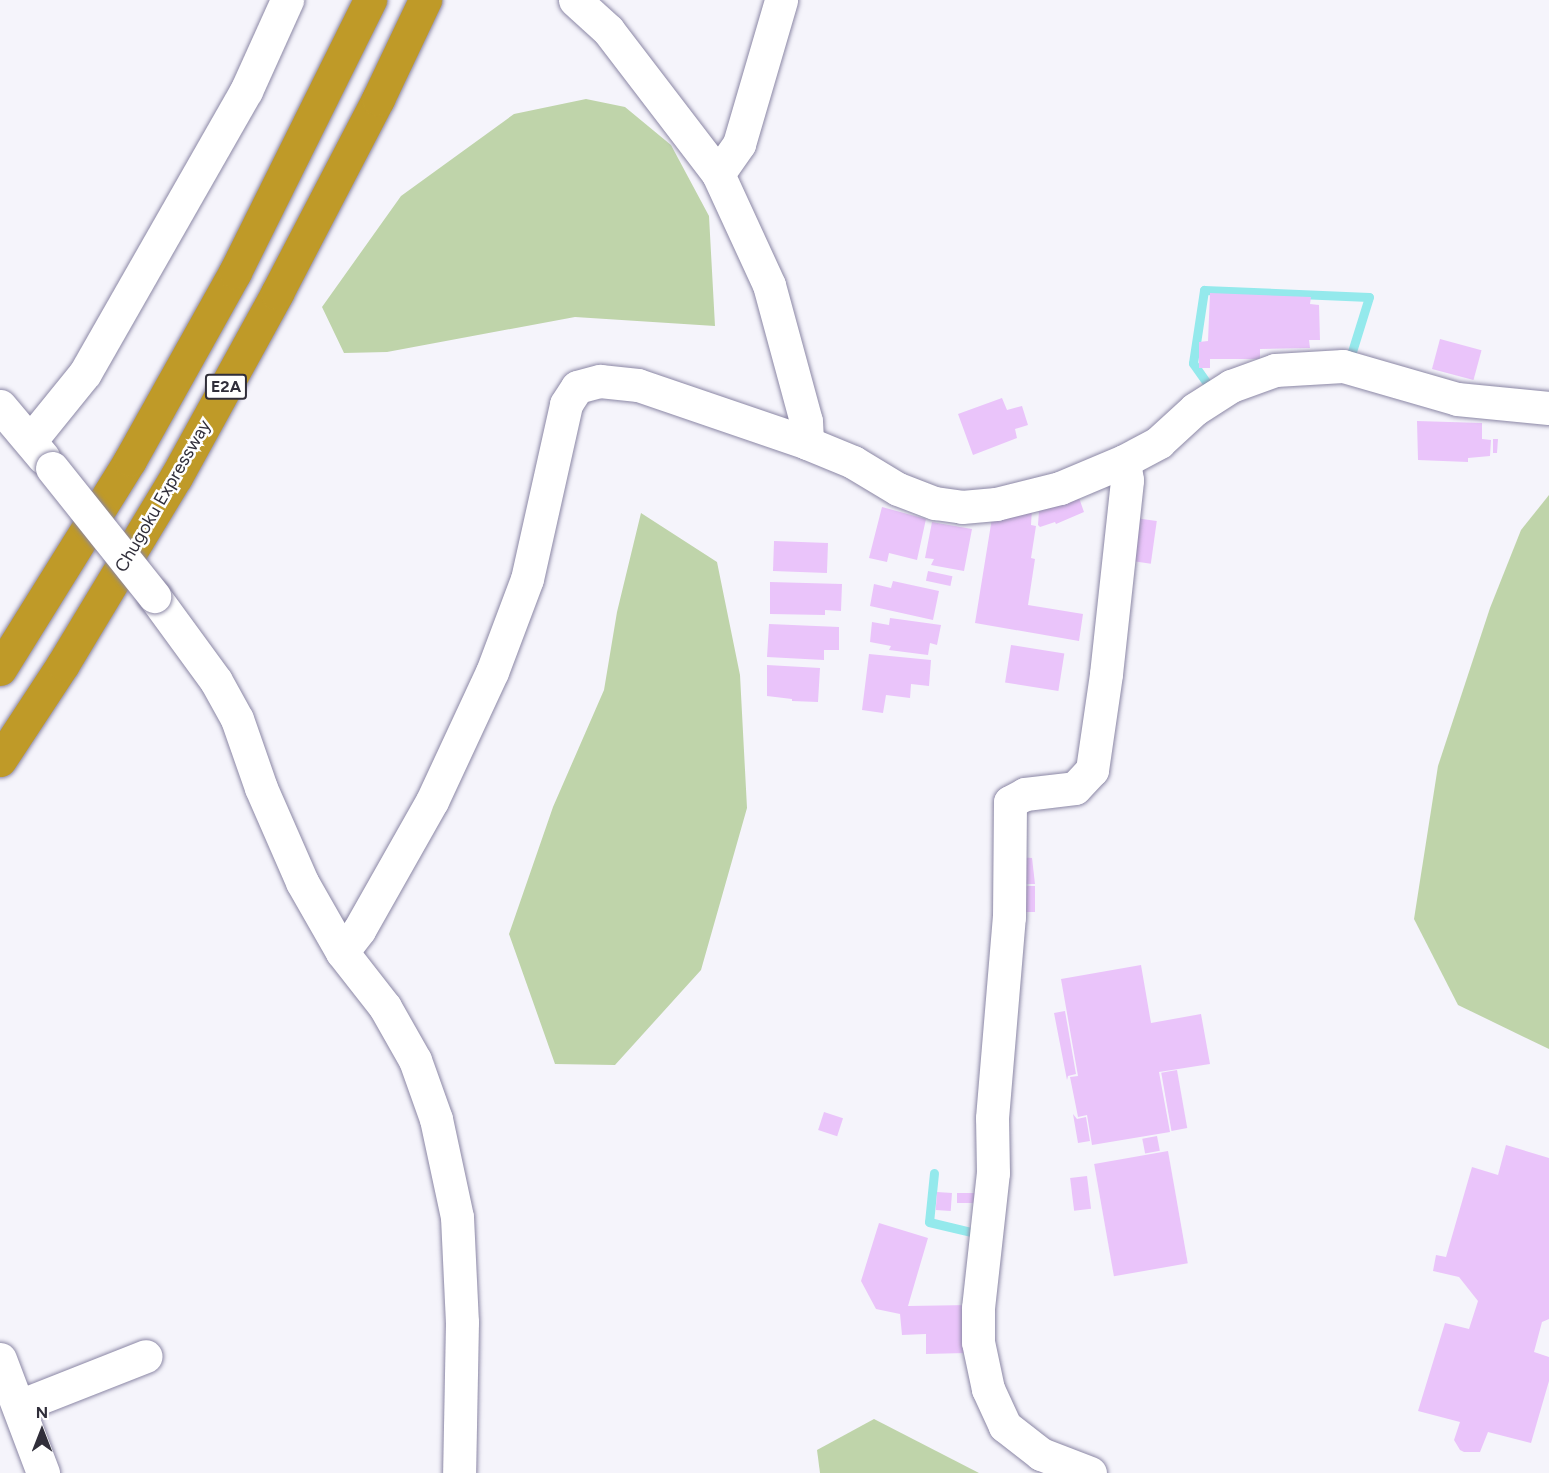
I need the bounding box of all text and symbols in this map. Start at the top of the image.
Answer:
road number: E2A [204,374,248,400]
street label: Chugoku Expressway [111,416,215,576]
north arrow [12,1401,72,1461]
text: N [36,1403,48,1422]

